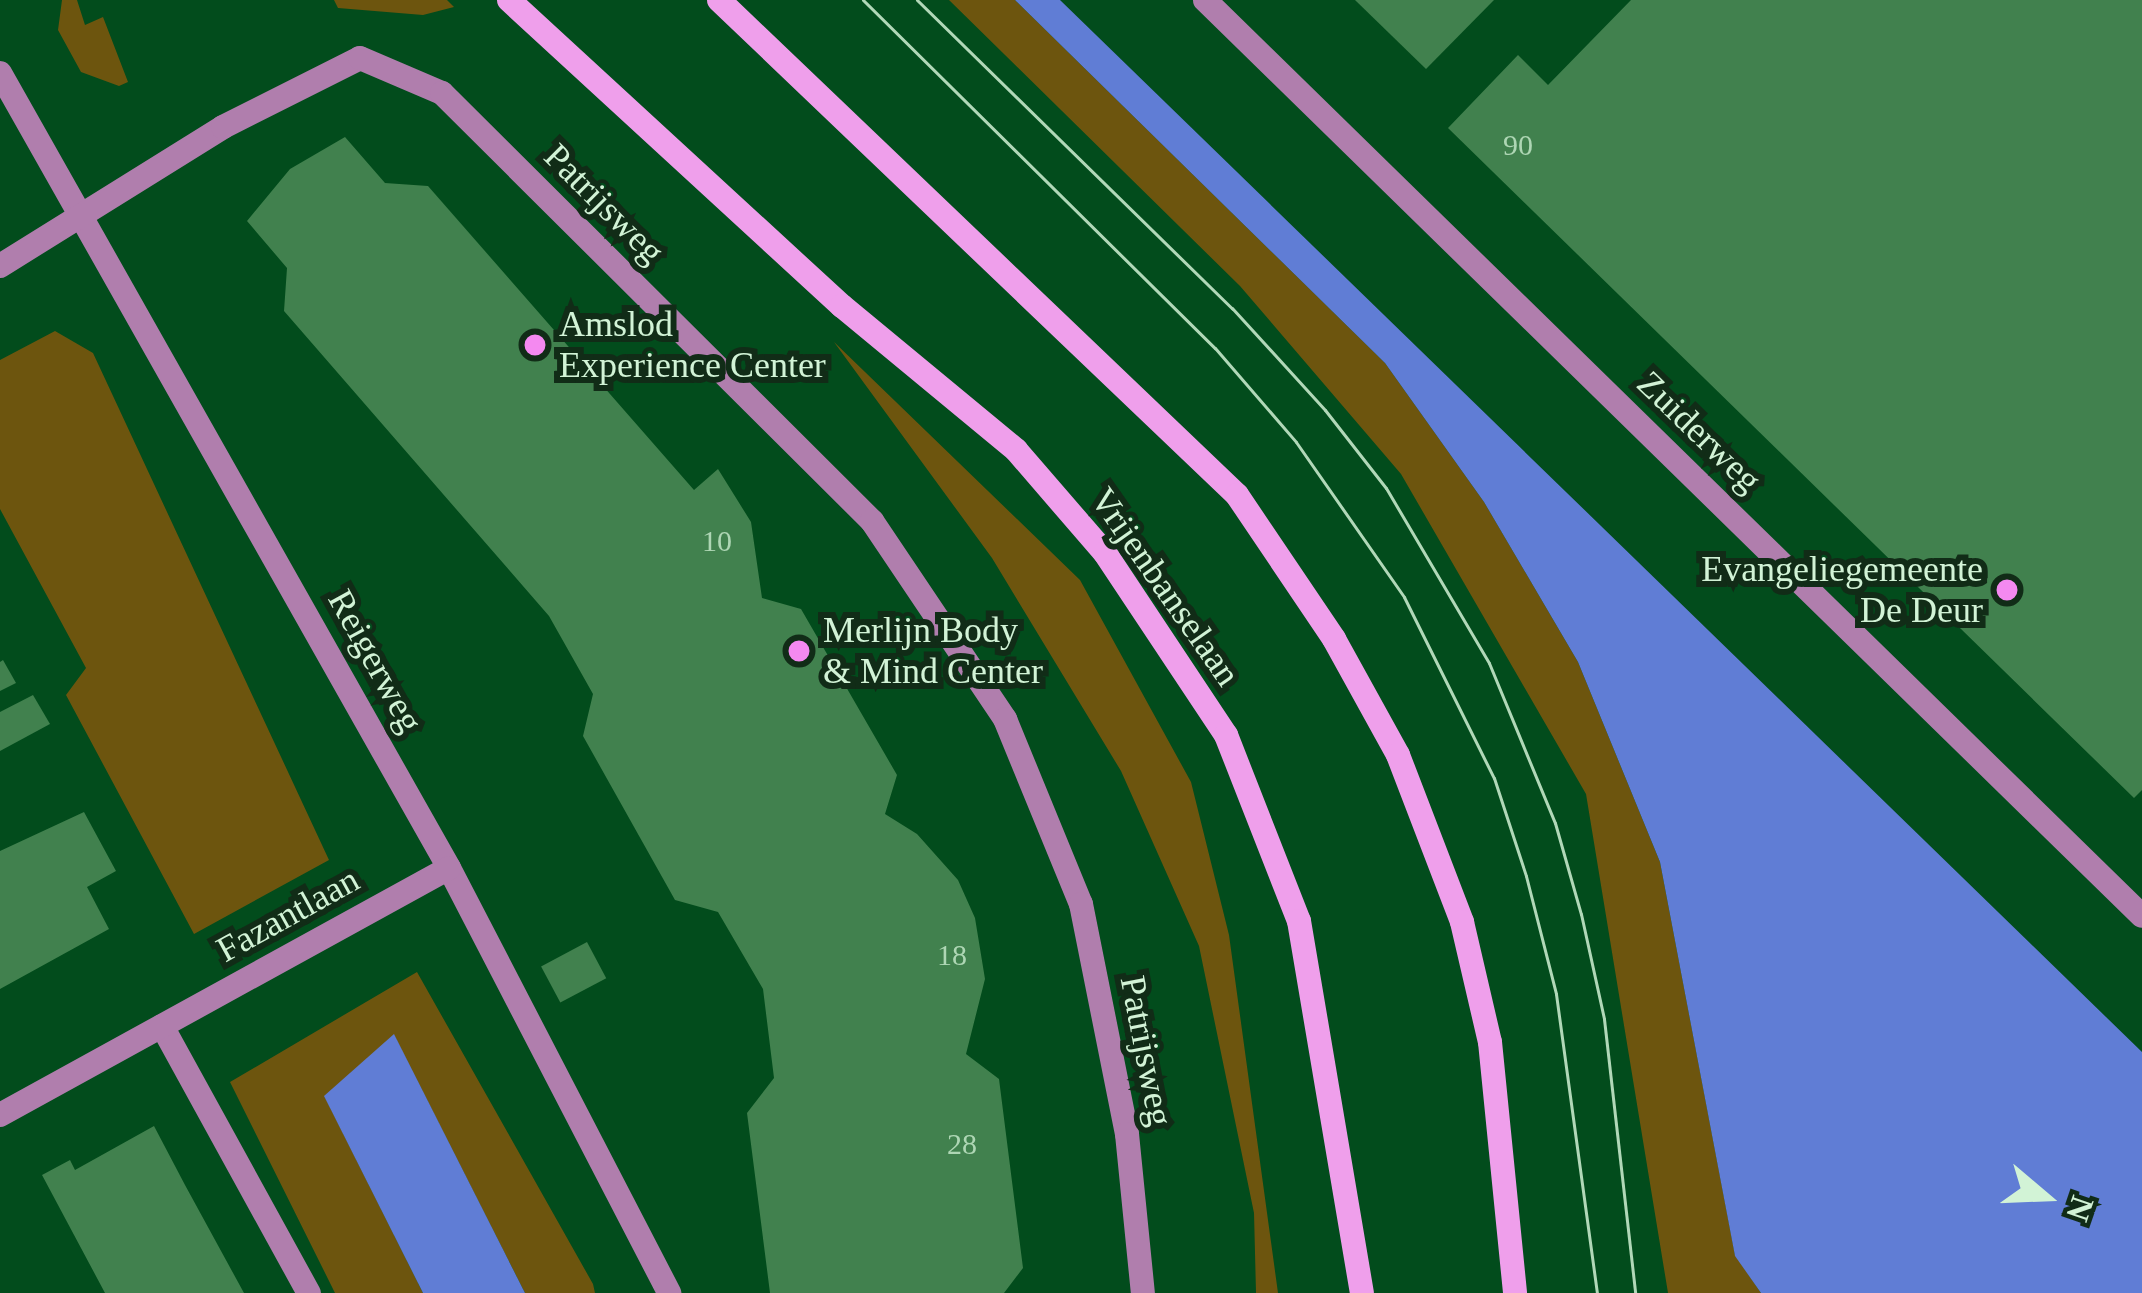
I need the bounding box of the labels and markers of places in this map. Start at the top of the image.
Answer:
place label: Amslod Experience Center [559,302,826,387]
marker: Amslod Experience Center [522,332,548,358]
place label: Evangeliegemeente De Deur [1701,547,1983,632]
marker: Evangeliegemeente De Deur [1994,577,2020,603]
place label: Merlijn Body & Mind Center [823,608,1043,693]
marker: Merlijn Body & Mind Center [786,638,812,664]

